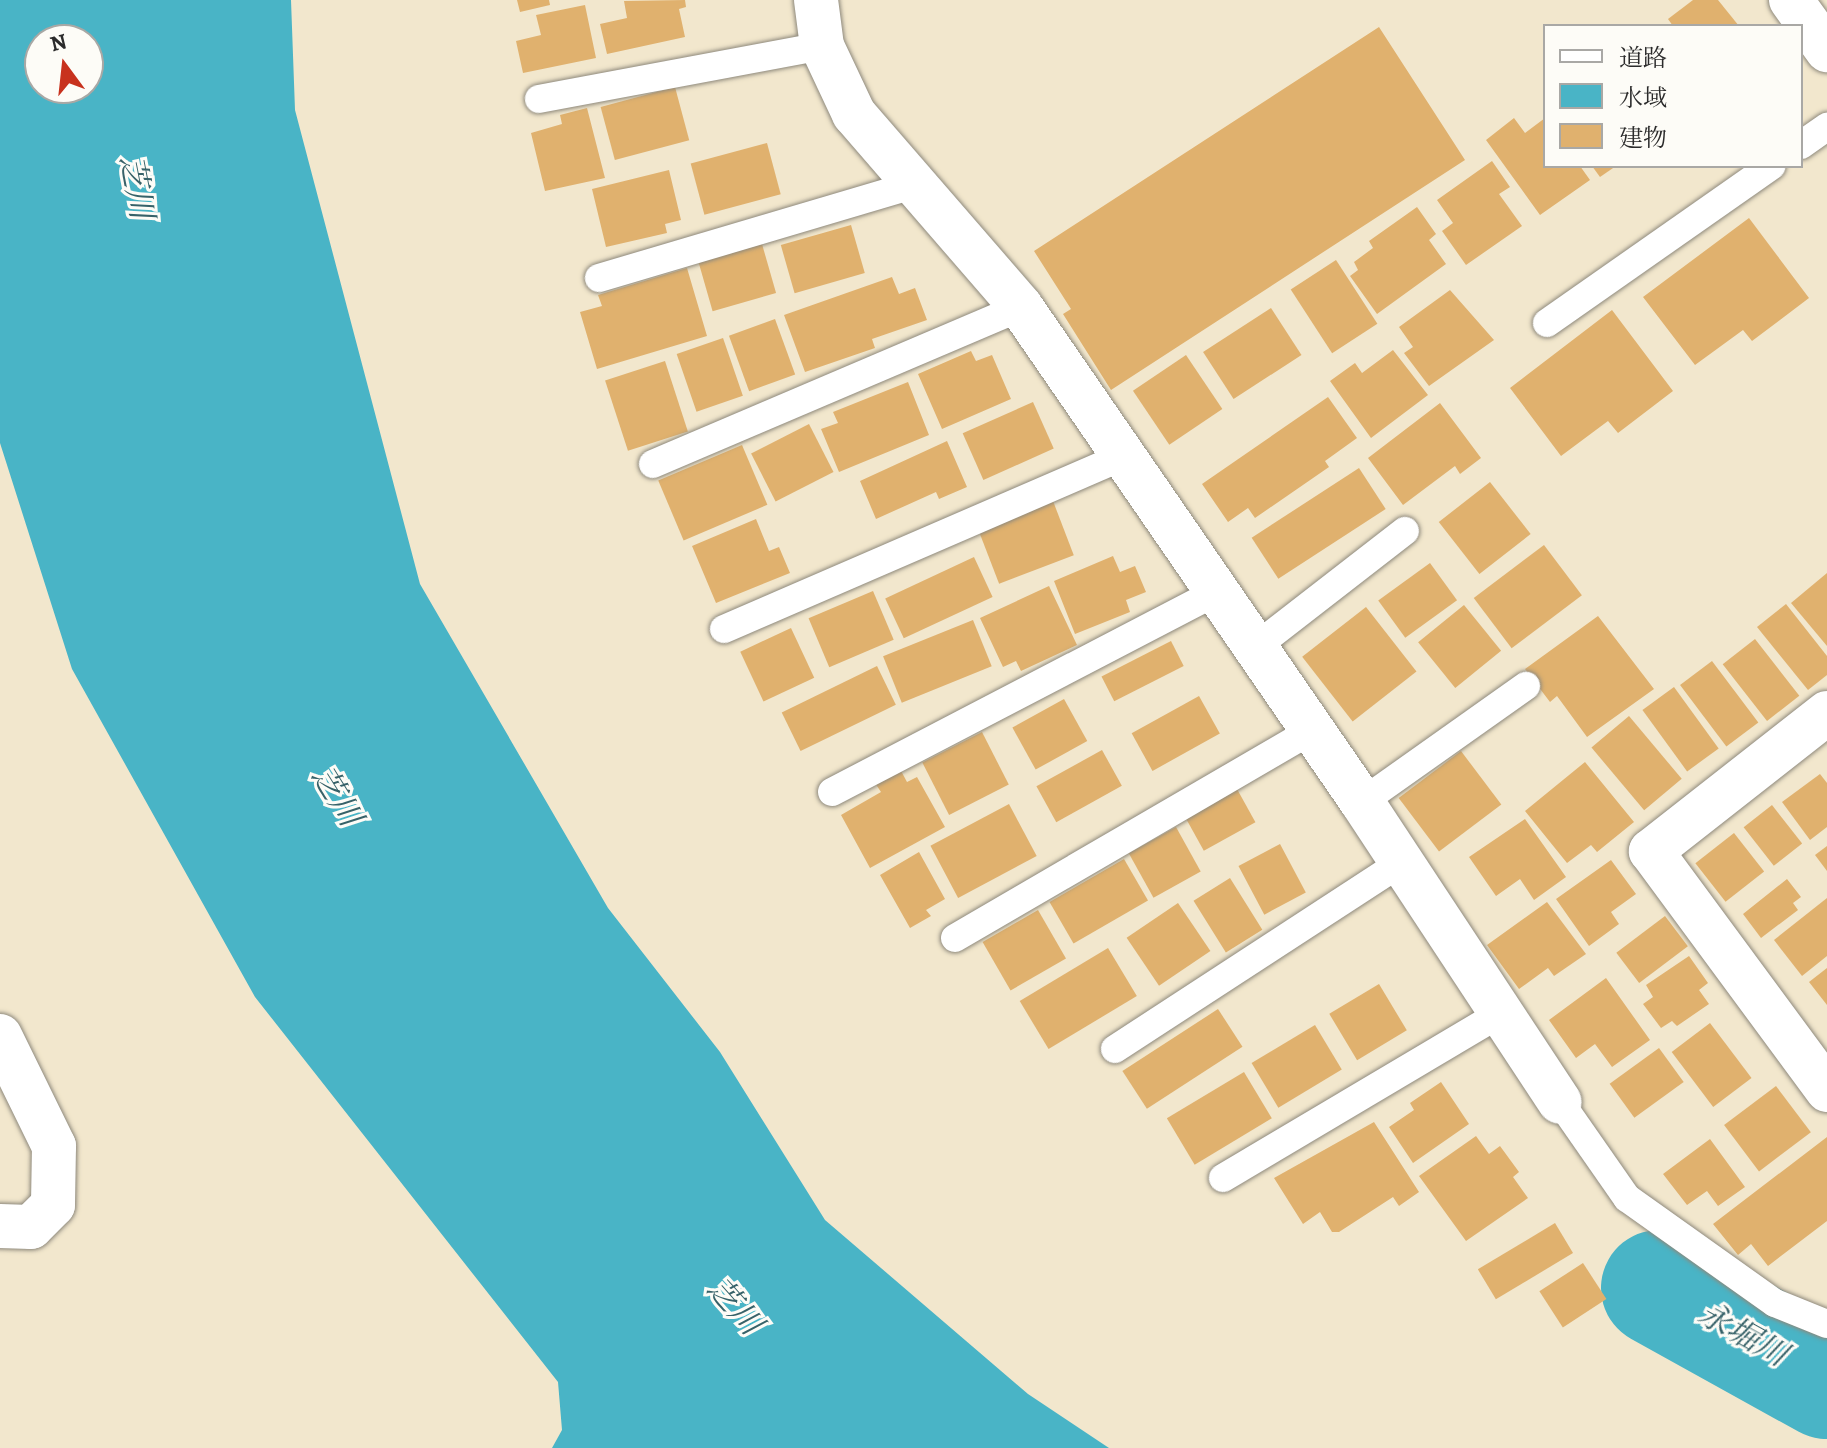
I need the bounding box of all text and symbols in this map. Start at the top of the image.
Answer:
north arrow [24,24,104,104]
legend [1543,24,1803,168]
text: N [47,26,70,59]
text: 道路 [1619,42,1667,74]
text: 水域 [1619,82,1667,114]
text: 建物 [1619,122,1667,154]
water label: 芝川 [112,152,162,222]
water label: 芝川 [304,759,370,833]
water label: 芝川 [699,1269,771,1343]
water label: 永堀川 [1692,1294,1794,1374]

